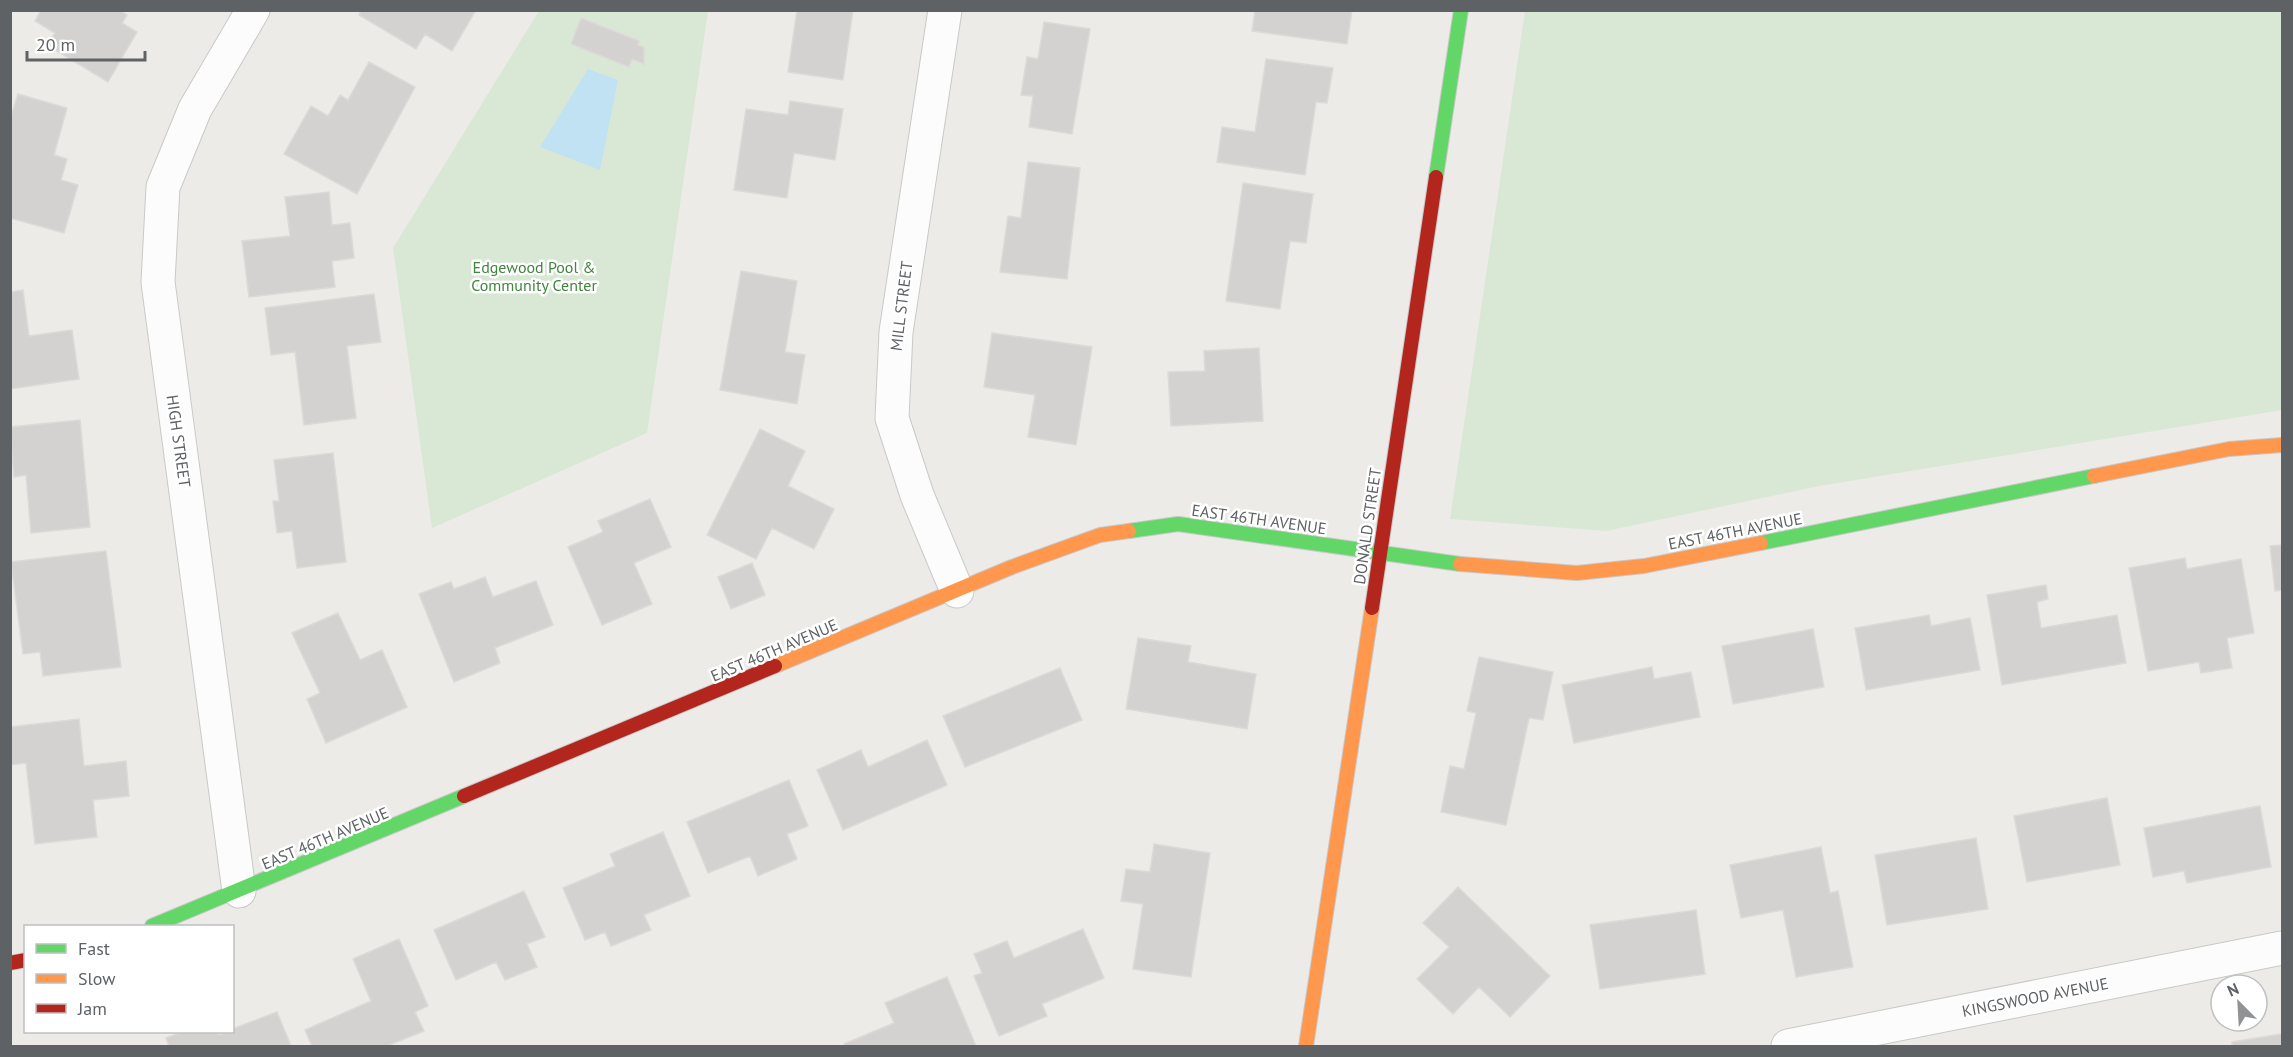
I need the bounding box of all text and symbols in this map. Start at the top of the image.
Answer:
scale bar [27,24,146,62]
text: 20 m [36,33,75,56]
park label: Edgewood Pool & Community Center [471,257,597,295]
street label: MILL STREET [886,260,916,352]
street label: HIGH STREET [163,393,195,489]
street label: DONALD STREET [1349,466,1385,586]
street label: EAST 46TH AVENUE [1190,500,1328,538]
street label: EAST 46TH AVENUE [1666,508,1804,554]
street label: EAST 46TH AVENUE [708,614,840,686]
street label: EAST 46TH AVENUE [259,802,391,874]
legend [24,925,234,1033]
text: Fast [78,937,110,960]
text: Slow [78,967,116,990]
street label: KINGSWOOD AVENUE [1960,973,2110,1021]
north arrow [2209,973,2269,1033]
text: N [2224,978,2242,1001]
text: Jam [77,997,107,1020]

